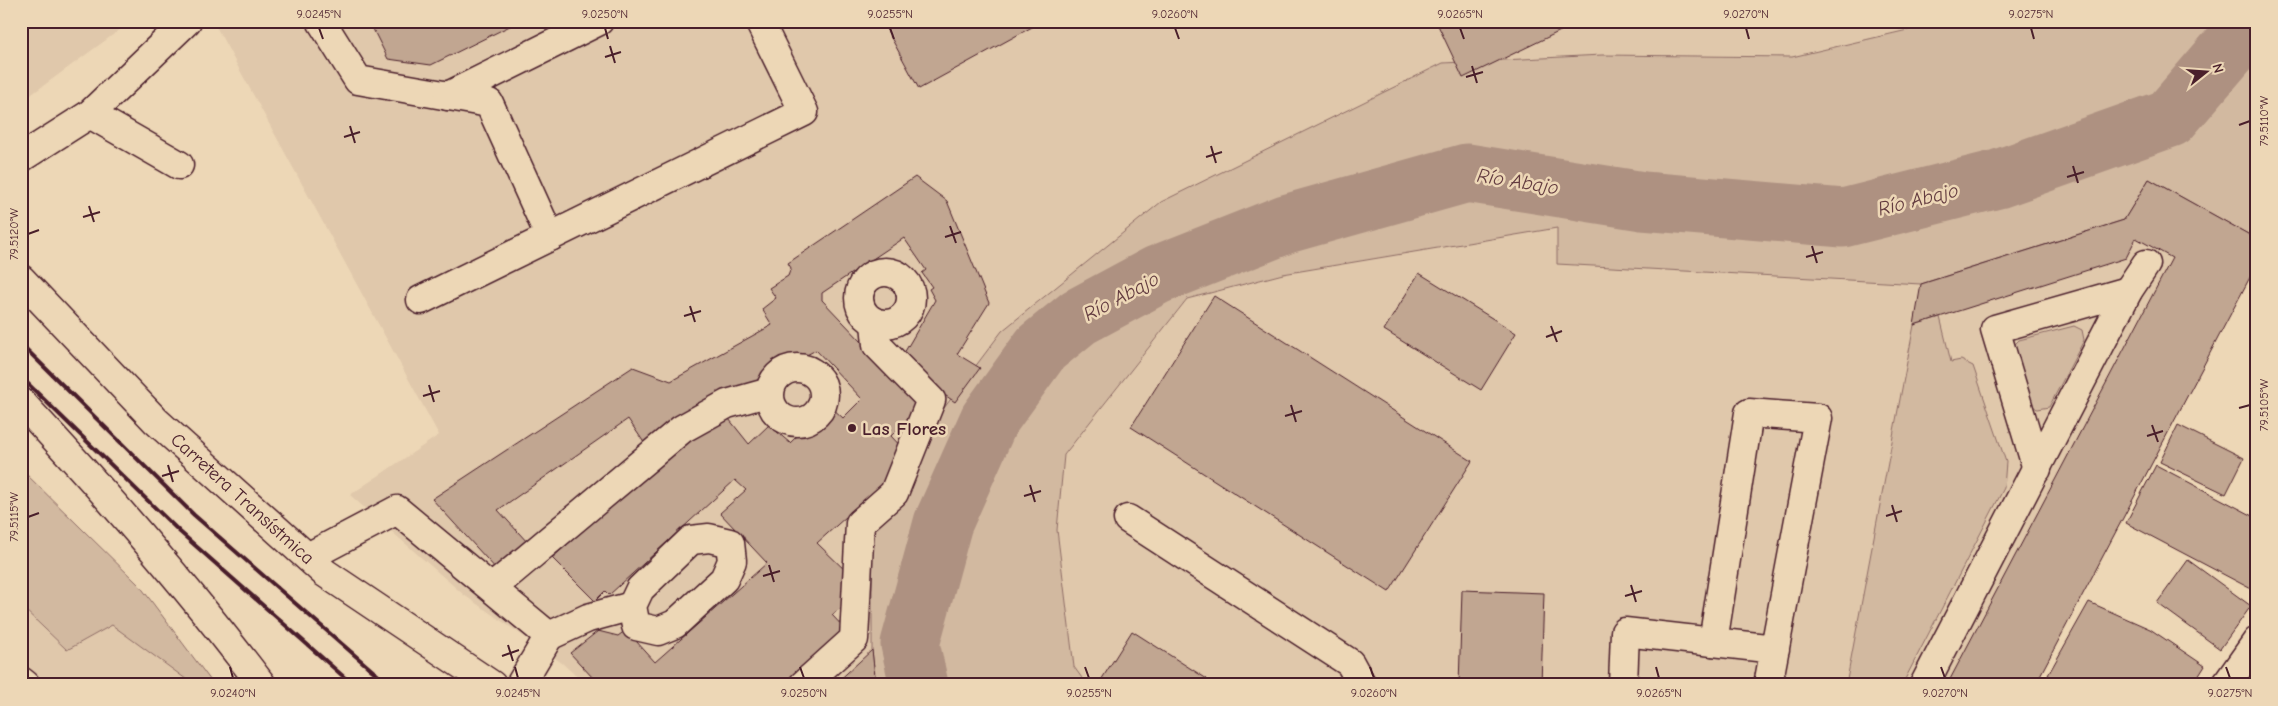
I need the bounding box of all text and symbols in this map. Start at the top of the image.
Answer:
text: 9.0245°N [297,7,341,21]
text: 9.0250°N [582,7,628,21]
text: 9.0255°N [867,7,913,21]
text: 9.0260°N [1152,7,1198,21]
text: 9.0265°N [1437,7,1483,21]
text: 9.0270°N [1723,7,1769,21]
text: 9.0275°N [2009,7,2053,21]
north arrow [2180,48,2230,98]
text: N [2208,61,2227,75]
text: 79.5110°W [2257,95,2271,146]
water label: Río Abajo [1476,164,1560,199]
water label: Río Abajo [1876,178,1961,221]
text: 79.5120°W [7,207,21,260]
water label: Río Abajo [1080,267,1163,326]
text: 79.5105°W [2257,378,2271,431]
place label: Las Flores [862,418,946,440]
marker: Las Flores [846,422,858,434]
street label: Carretera Transístmica [166,429,319,569]
text: 79.5115°W [7,492,21,542]
text: 9.0240°N [210,686,256,700]
text: 9.0245°N [496,686,540,700]
text: 9.0250°N [781,686,827,700]
text: 9.0255°N [1066,686,1112,700]
text: 9.0260°N [1351,686,1397,700]
text: 9.0265°N [1636,686,1682,700]
text: 9.0270°N [1922,686,1968,700]
text: 9.0275°N [2208,686,2252,700]

